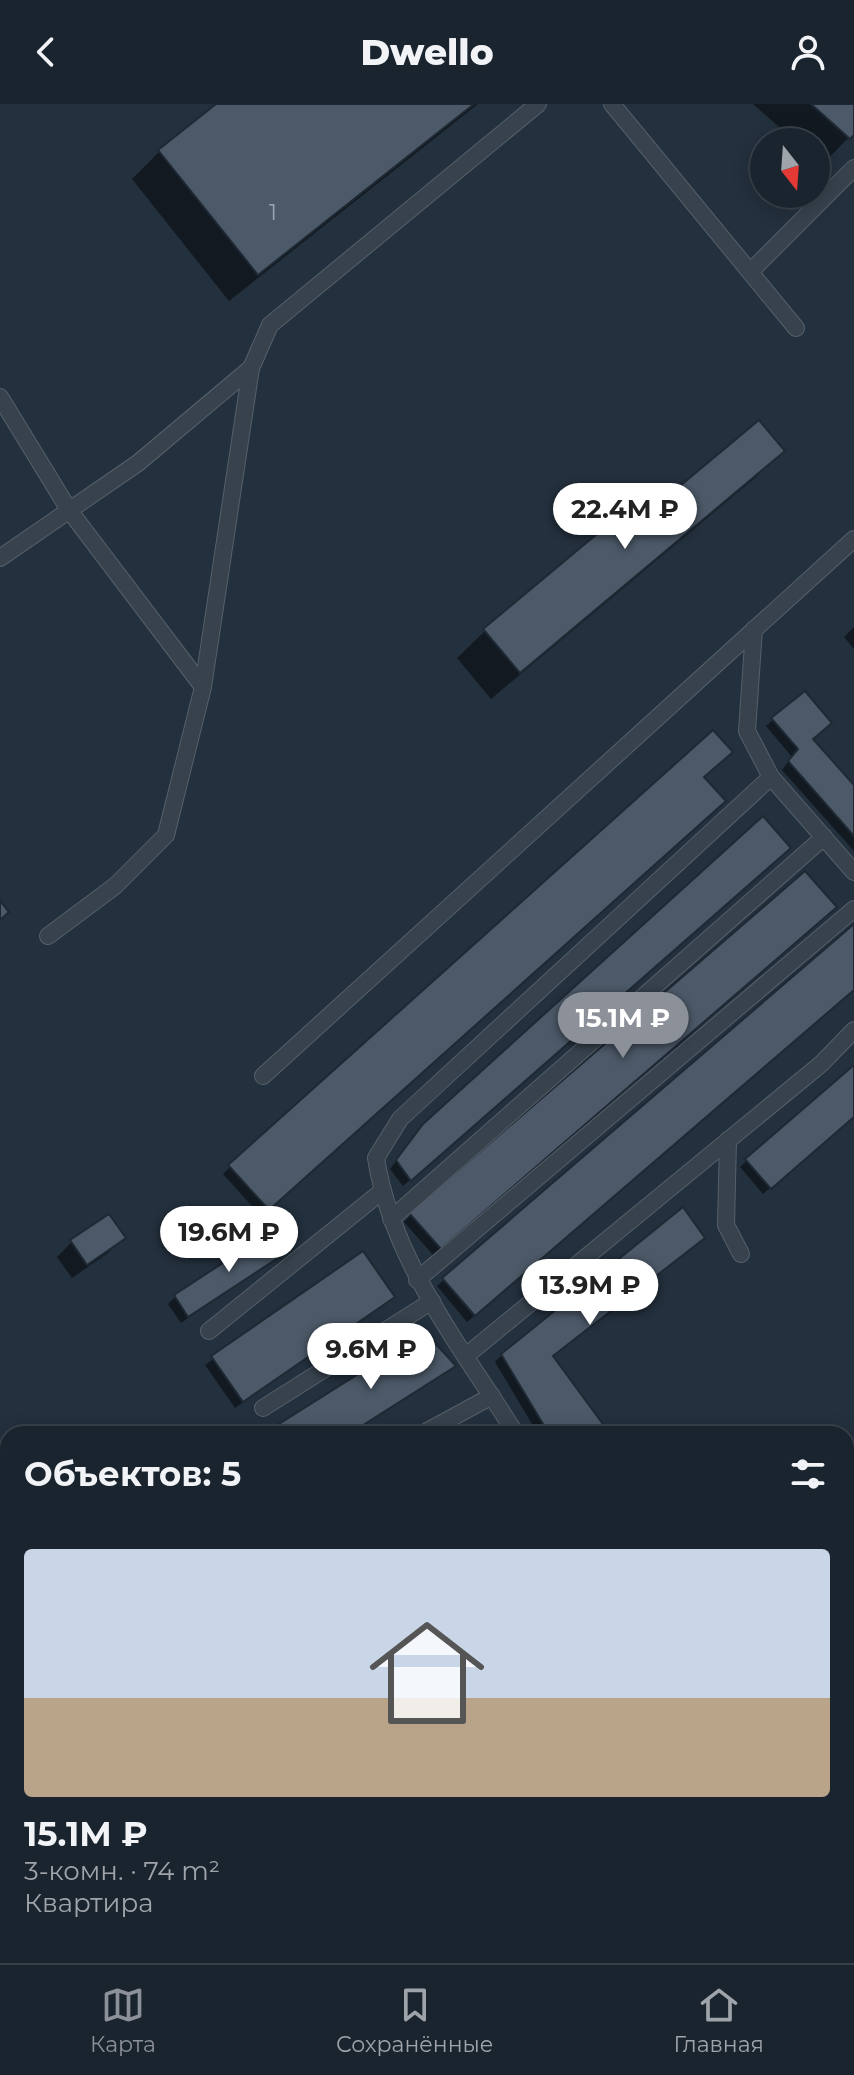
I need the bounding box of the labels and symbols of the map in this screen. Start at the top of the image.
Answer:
north arrow [750,128,830,208]
house number: 1 [269,199,277,226]
pin: 22.4M ₽ [551,483,699,551]
pin: 15.1M ₽ [549,992,697,1060]
pin: 19.6M ₽ [155,1206,303,1274]
pin: 13.9M ₽ [516,1259,664,1327]
pin: 9.6M ₽ [306,1323,436,1391]

